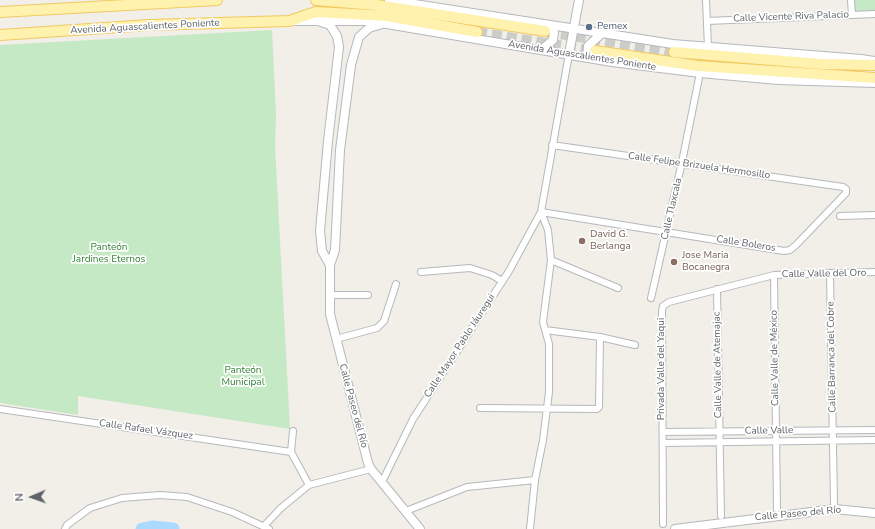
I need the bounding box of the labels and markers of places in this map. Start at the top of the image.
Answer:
place label: Pemex [597,21,628,33]
marker: Pemex [584,22,594,32]
place label: David G. Berlanga [590,229,631,252]
marker: David G. Berlanga [577,236,587,246]
place label: Jose Maria Bocanegra [682,250,730,274]
marker: Jose Maria Bocanegra [669,257,679,267]

